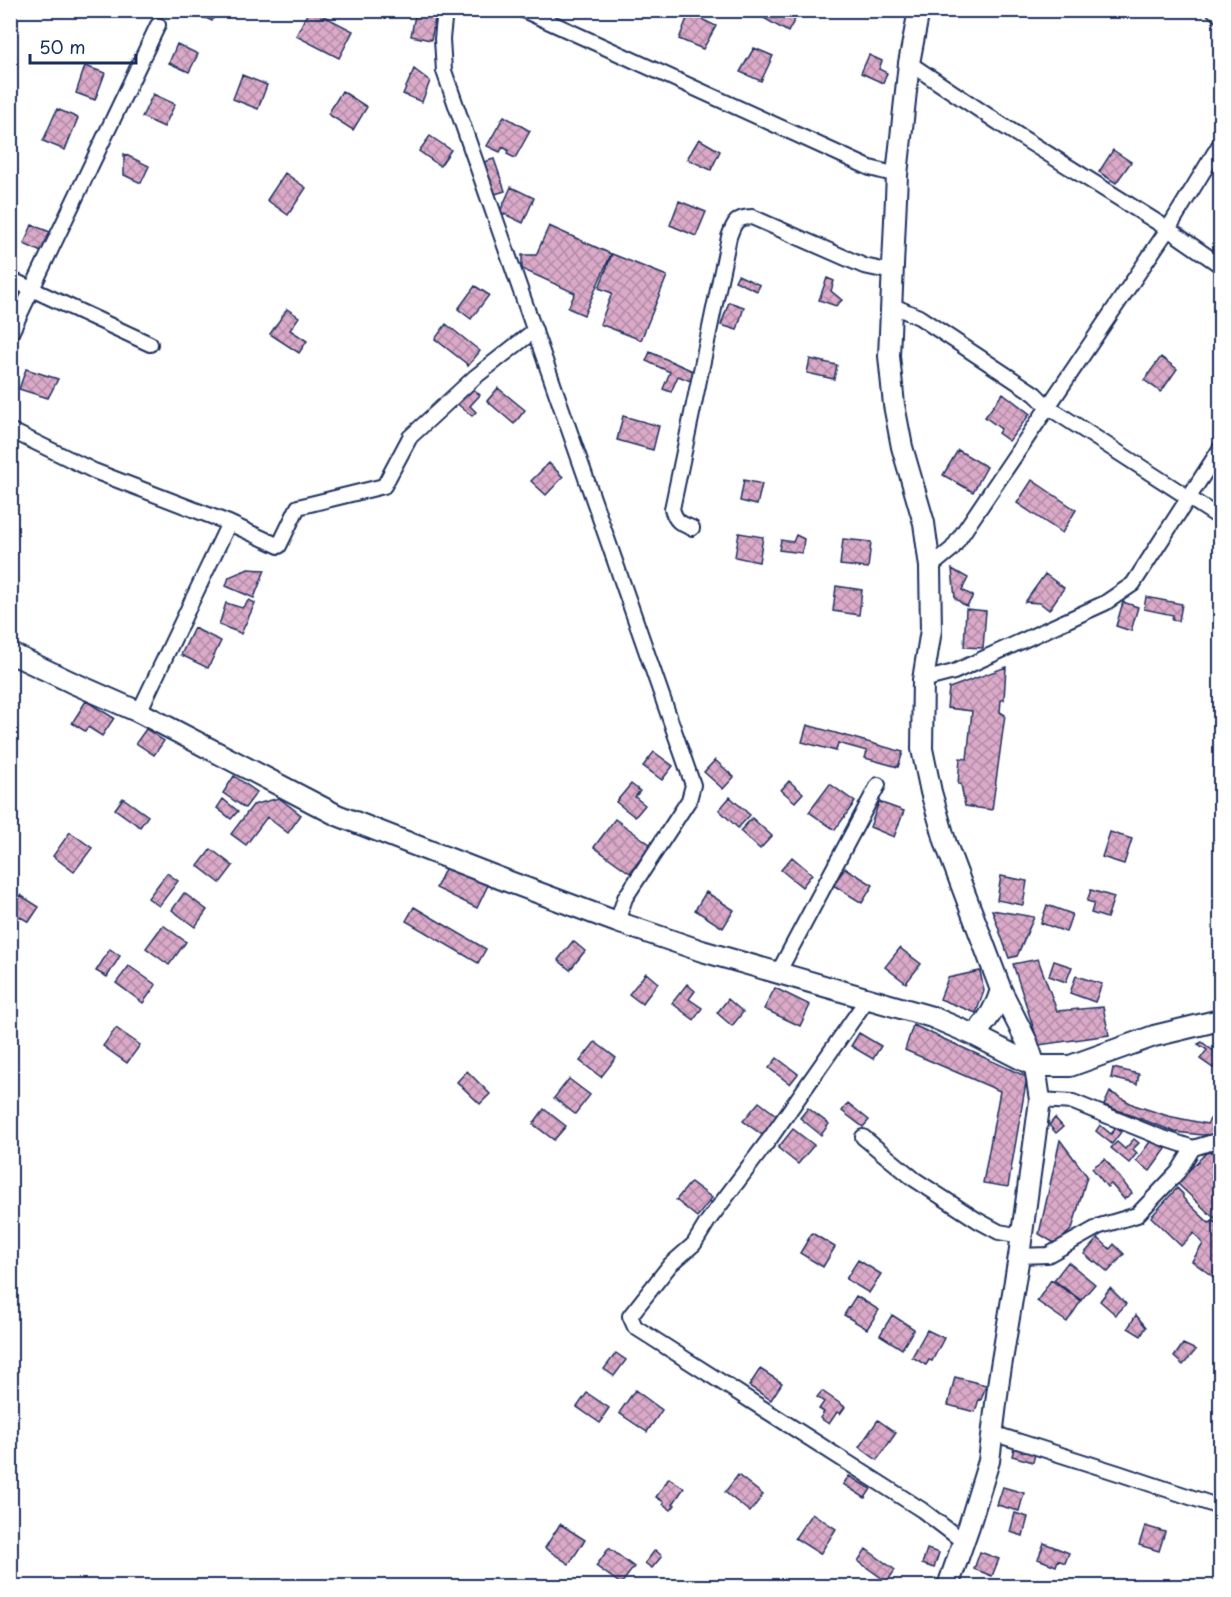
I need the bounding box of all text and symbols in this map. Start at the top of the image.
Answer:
scale bar [30,27,136,65]
text: 50 m [39,33,86,60]

